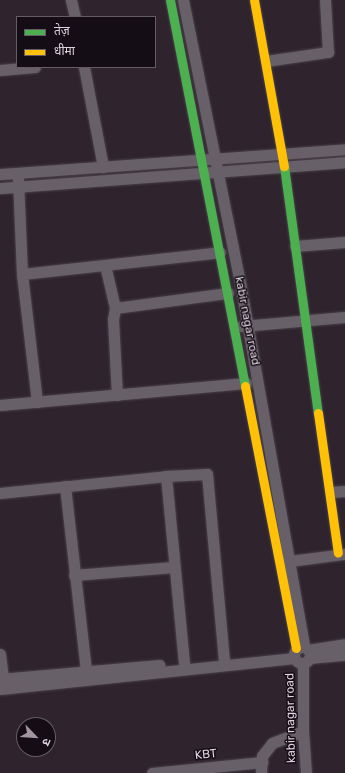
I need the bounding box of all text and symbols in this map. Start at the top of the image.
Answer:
legend [16,16,156,68]
text: तेज़ [54,24,70,38]
text: धीमा [54,44,75,58]
street label: kabir nagar road [231,275,263,367]
street label: kabir nagar road [283,673,299,763]
north arrow [16,717,56,757]
text: उ [39,736,54,748]
street label: KBT [194,747,218,763]

